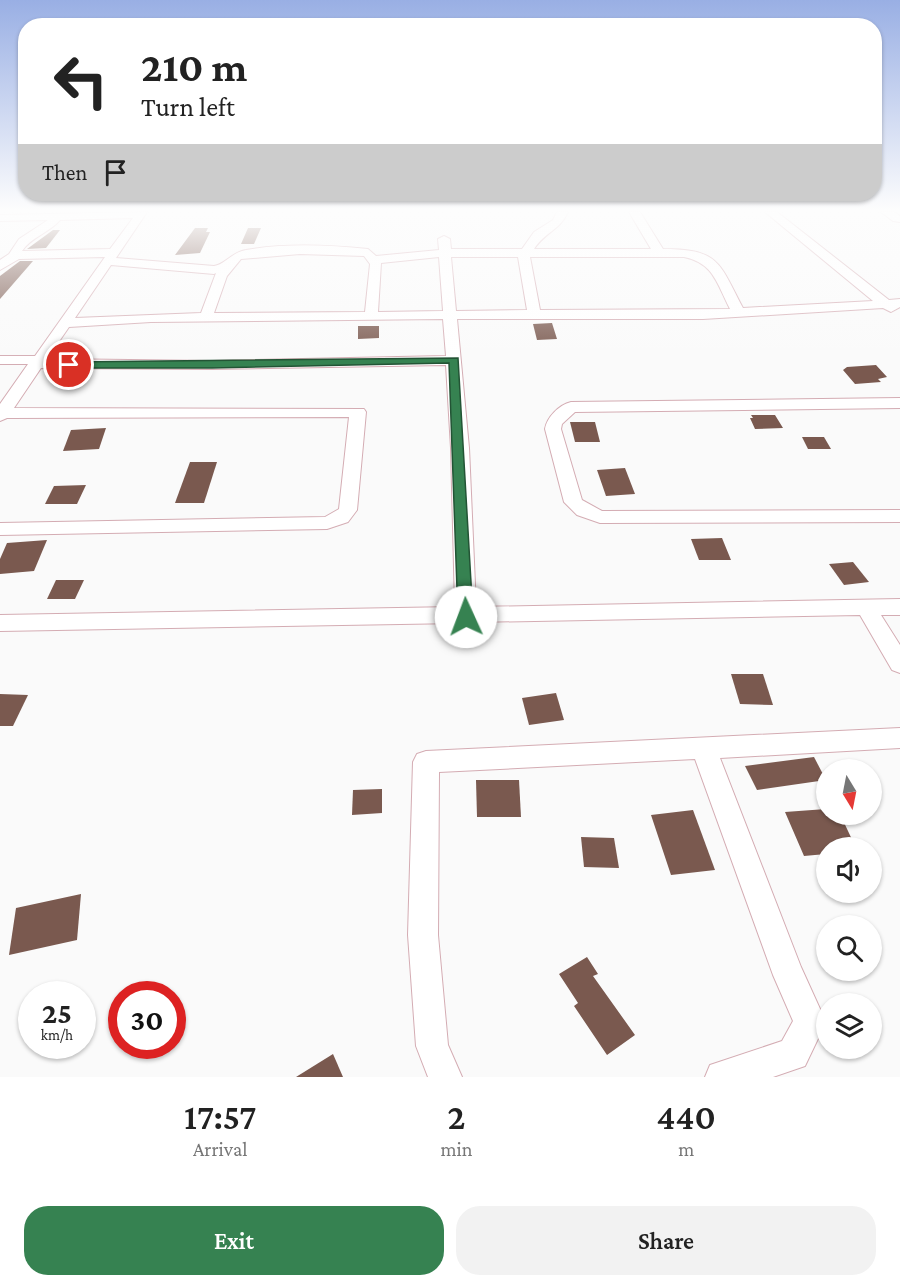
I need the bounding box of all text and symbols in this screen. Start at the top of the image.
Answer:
icon: left [42,42,120,120]
text: 210 m [141,43,247,90]
text: Turn left [141,92,235,122]
icon: arrive [99,156,132,189]
text: Then [42,160,87,185]
pin [43,339,94,390]
icon: arrive [52,348,85,381]
position arrow [434,585,498,649]
north arrow [816,759,882,825]
map controls [816,759,882,1059]
button: sound [816,837,882,903]
button: search [816,915,882,981]
speed limit sign: 30 [108,981,186,1059]
button: layers [816,993,882,1059]
text: 25 [42,996,72,1029]
text: km/h [41,1027,73,1043]
text: 17:57 [184,1097,256,1137]
text: 2 [448,1097,465,1137]
text: 440 [657,1097,716,1137]
text: Arrival [193,1138,247,1160]
text: min [440,1138,473,1160]
text: m [678,1138,694,1160]
button: Exit [24,1206,444,1275]
button: Share [456,1206,876,1275]

